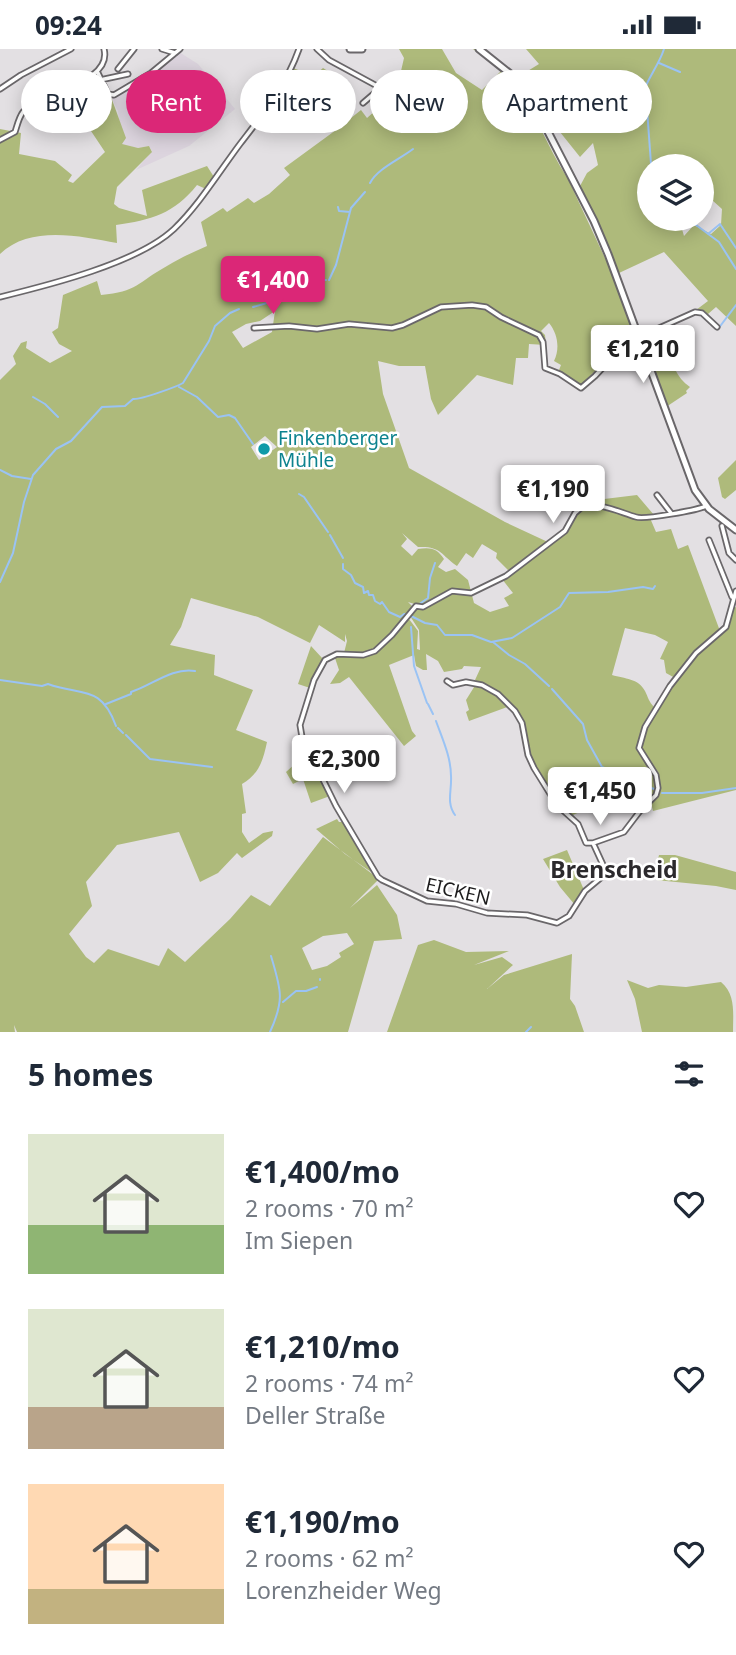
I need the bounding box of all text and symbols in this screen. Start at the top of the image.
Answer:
text: 09:24 [35,7,102,43]
chip: Buy [21,70,112,133]
chip: Rent [126,70,226,133]
chip: Filters [240,70,356,133]
chip: New [370,70,468,133]
chip: Apartment [482,70,652,133]
map controls [637,154,714,231]
button: layers [637,154,714,231]
pin: €1,400 [216,257,330,316]
text: €1,400 [237,263,309,295]
pin: €1,210 [586,325,700,385]
text: €1,210 [607,332,679,364]
place label: Finkenberger Mühle [278,425,398,473]
marker: Finkenberger Mühle [256,441,272,457]
pin: €1,190 [496,465,610,525]
text: €1,190 [517,472,589,504]
pin: €2,300 [287,735,401,795]
text: €2,300 [308,742,380,774]
pin: €1,450 [543,767,657,827]
text: €1,450 [564,774,636,806]
district label: Brenscheid [550,853,678,885]
street label: EICKEN [423,871,493,911]
text: 5 homes [28,1054,153,1095]
icon: filters [670,1055,708,1093]
text: €1,400/mo [245,1151,400,1192]
icon: home [84,1162,168,1246]
icon: heart [670,1185,708,1223]
text: 2 rooms · 70 m² [245,1192,414,1224]
text: Im Siepen [245,1224,353,1256]
text: €1,210/mo [245,1326,400,1367]
icon: home [84,1337,168,1421]
icon: heart [670,1360,708,1398]
text: 2 rooms · 74 m² [245,1367,414,1399]
text: Deller Straße [245,1399,385,1431]
text: €1,190/mo [245,1501,400,1542]
icon: home [84,1512,168,1596]
icon: heart [670,1535,708,1573]
text: 2 rooms · 62 m² [245,1542,414,1574]
text: Lorenzheider Weg [245,1574,442,1606]

